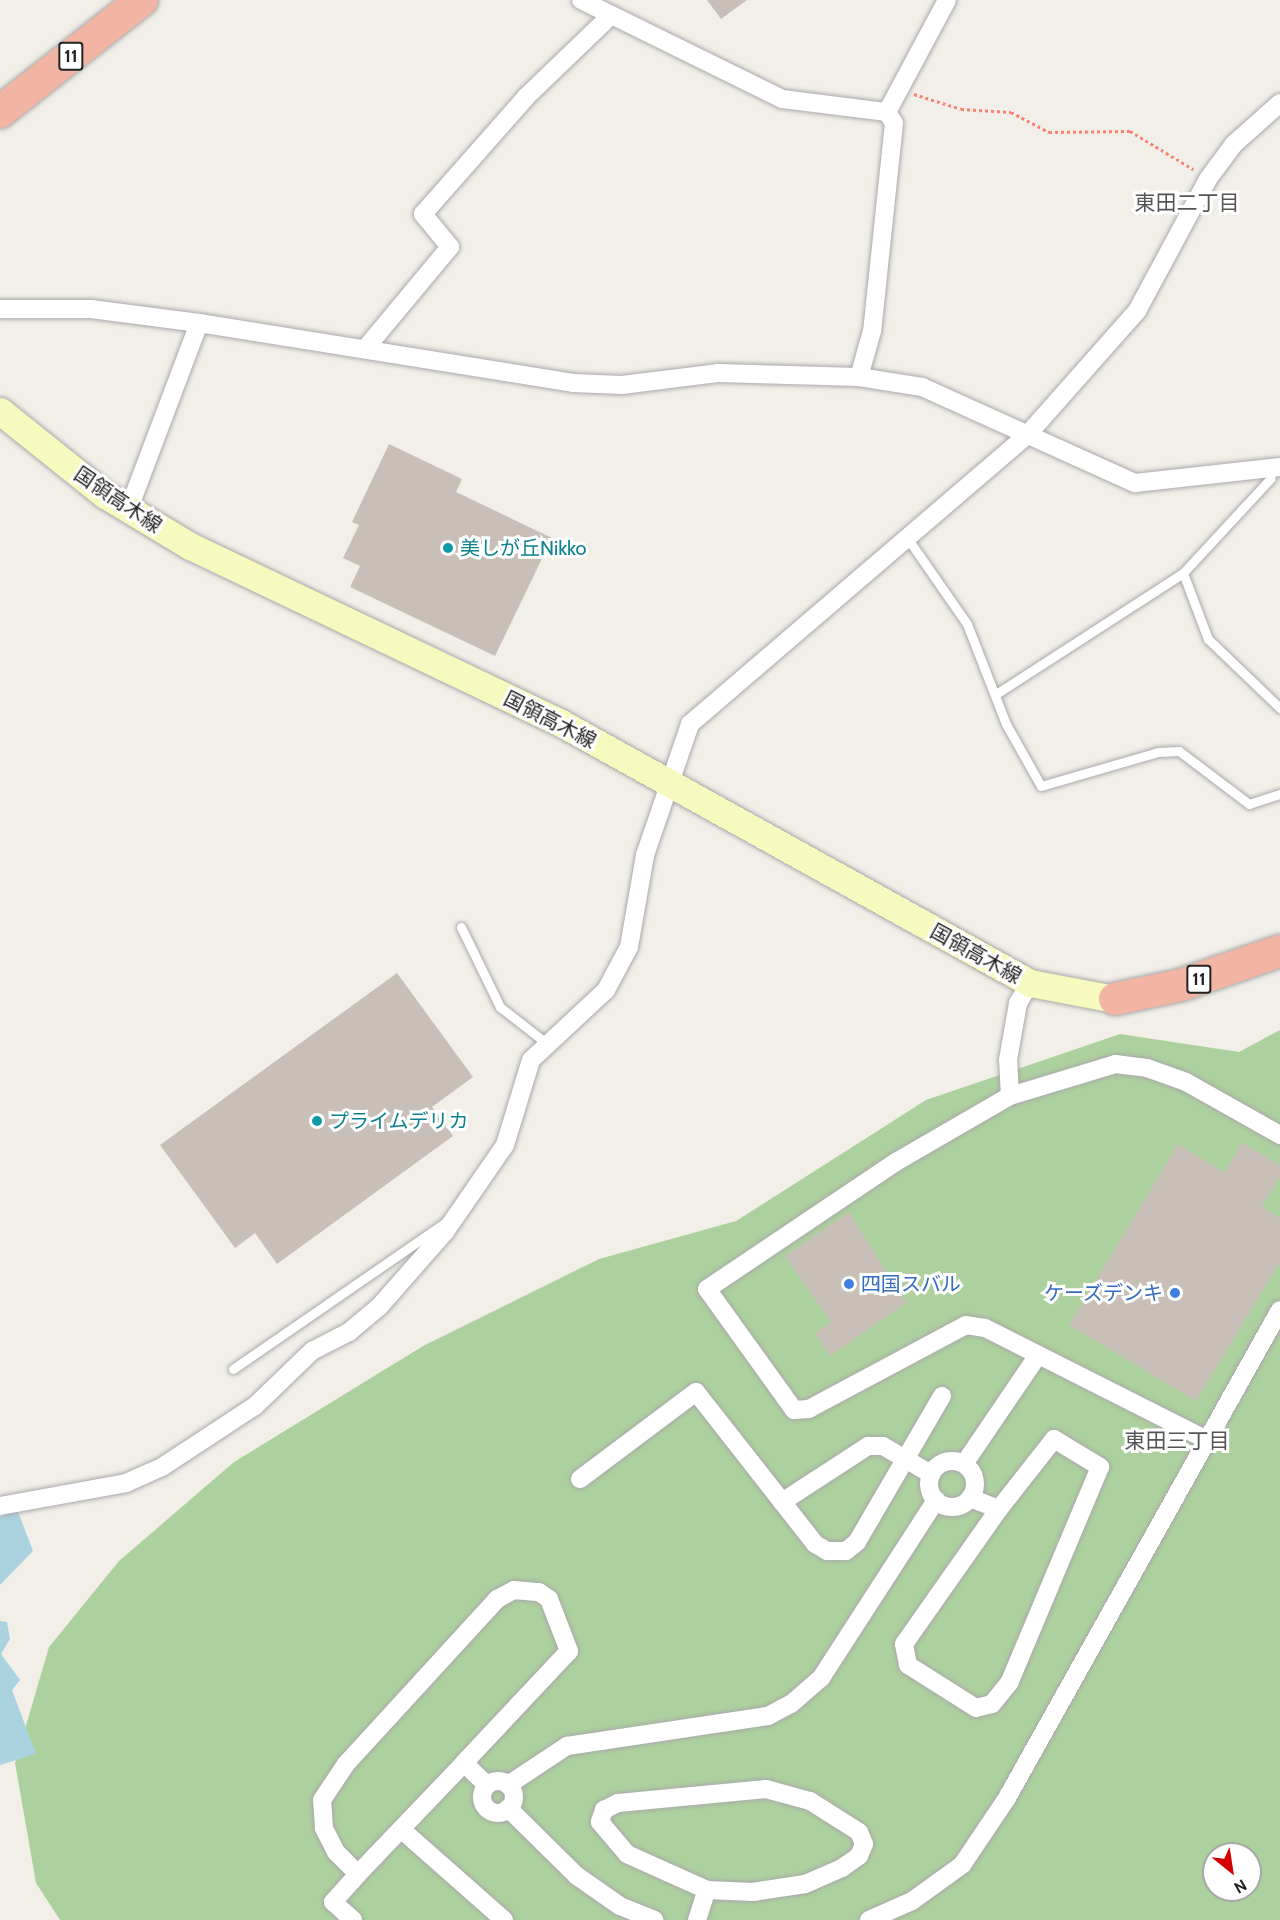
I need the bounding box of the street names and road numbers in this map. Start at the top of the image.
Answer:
road number: 11 [58,41,84,71]
street label: 国領高木線 [70,462,166,538]
street label: 国領高木線 [500,687,600,753]
street label: 国領高木線 [926,919,1026,989]
road number: 11 [1186,964,1212,994]

